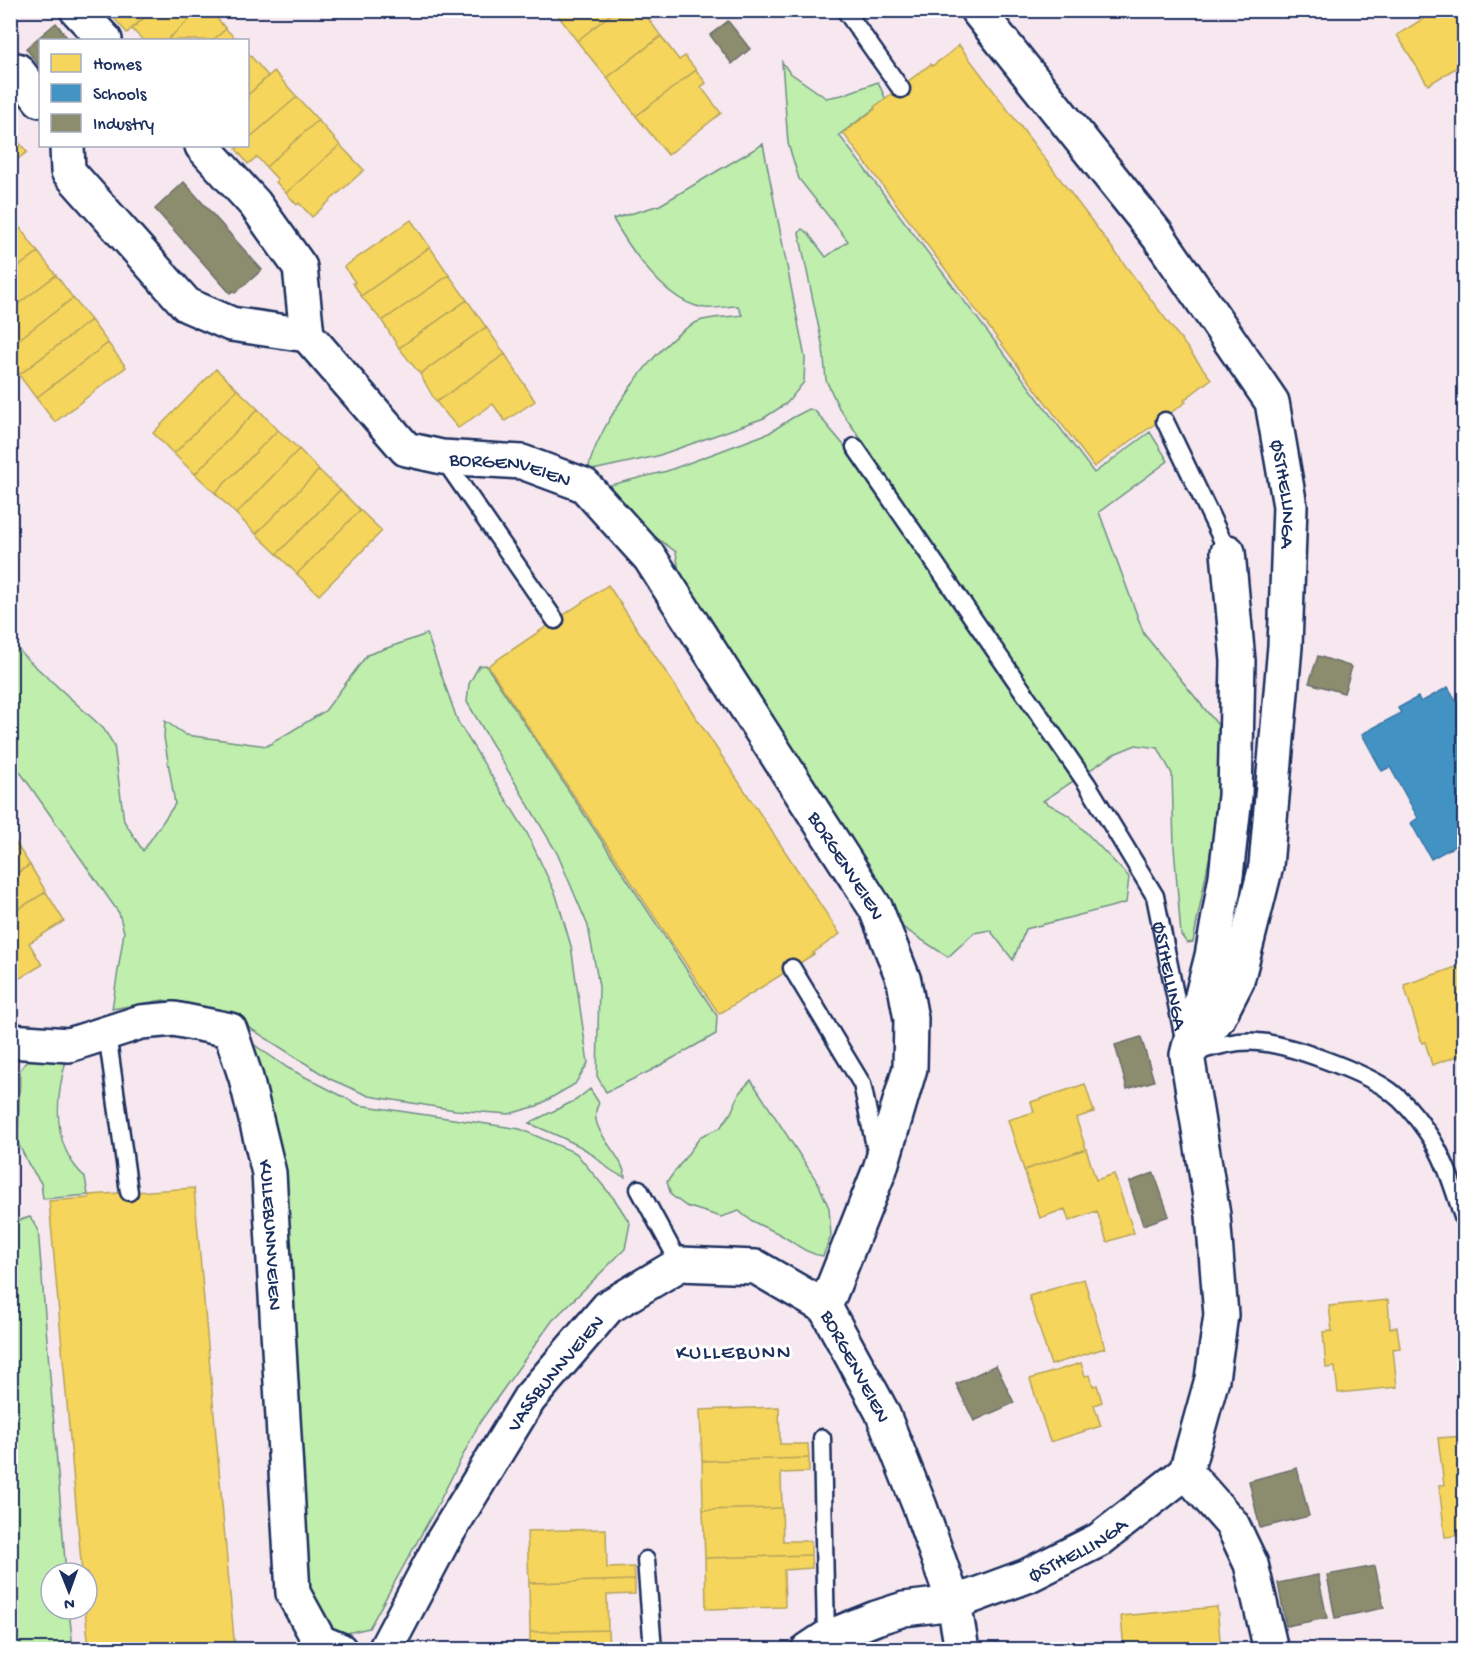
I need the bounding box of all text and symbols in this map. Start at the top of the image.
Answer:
legend [39,39,249,147]
text: Homes [93,55,143,76]
text: Schools [93,85,148,106]
text: Industry [93,115,154,136]
street label: ØSTHELLINGA [1264,438,1298,550]
street label: BORGENVEIEN [447,449,574,494]
street label: BORGENVEIEN [801,807,887,924]
street label: ØSTHELLINGA [1145,920,1190,1033]
street label: KULLEBUNNVEIEN [251,1157,285,1311]
street label: BORGENVEIEN [813,1306,893,1427]
street label: VASSBUNNVEIEN [503,1312,611,1438]
district label: KULLEBUNN [676,1342,792,1367]
street label: ØSTHELLINGA [1025,1514,1134,1589]
north arrow [39,1561,99,1621]
text: N [63,1593,75,1612]

